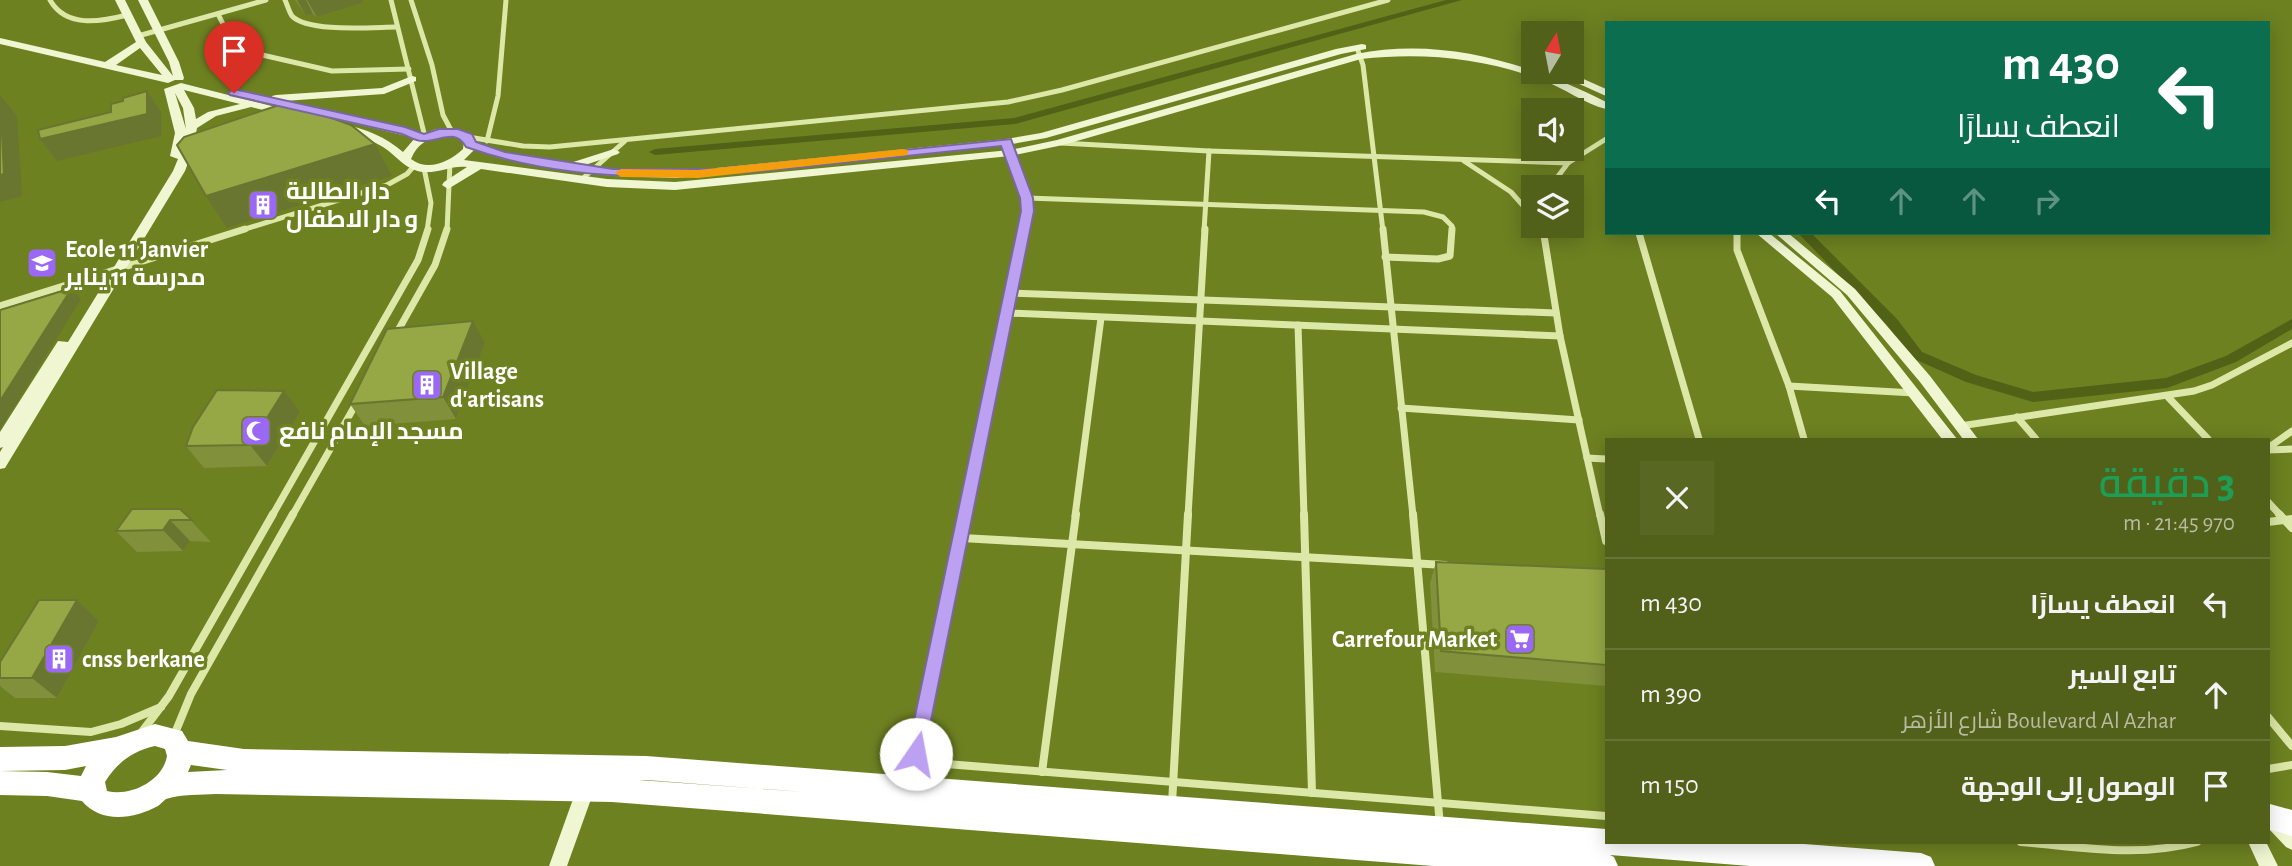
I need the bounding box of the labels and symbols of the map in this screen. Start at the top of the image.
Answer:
pin [204,21,264,93]
north arrow [1521,21,1584,84]
place label: دار الطالبة و دار الاطفال [286,180,418,233]
building icon: دار الطالبة و دار الاطفال [246,188,280,222]
place label: Ecole 11 Janvier مدرسة 11 يناير [64,238,209,291]
school or university icon: Ecole 11 Janvier مدرسة 11 يناير [25,246,59,280]
place label: Village d'artisans [450,360,544,412]
building icon: Village d'artisans [410,368,444,402]
mosque icon: مسجد الإمام نافع [239,414,273,448]
place label: مسجد الإمام نافع [279,420,464,447]
supermarket icon: Carrefour Market [1503,622,1537,656]
place label: Carrefour Market [1332,628,1497,652]
building icon: cnss berkane [42,642,76,676]
place label: cnss berkane [82,648,205,672]
position arrow [879,717,953,791]

